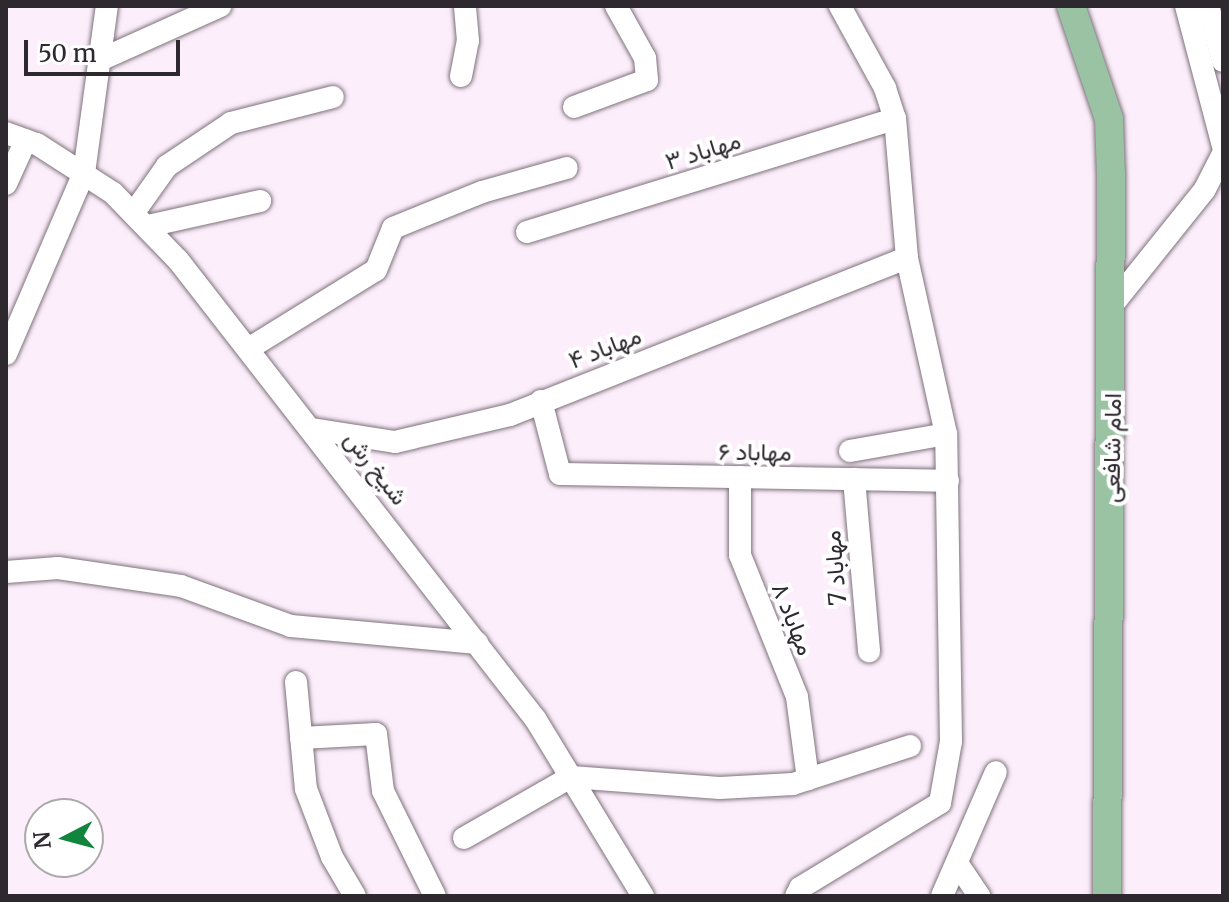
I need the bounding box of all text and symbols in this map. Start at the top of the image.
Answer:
scale bar [28,24,184,74]
text: 50 m [38,38,97,69]
street label: مهاباد ۳ [662,126,744,176]
street label: مهاباد ۴ [565,321,645,375]
street label: امام شافعی [1097,393,1127,503]
street label: شیخ رش [338,425,414,511]
street label: مهاباد ۶ [718,437,792,467]
street label: مهاباد 7 [817,529,853,607]
street label: مهاباد ۸ [765,579,821,659]
north arrow [24,798,104,878]
text: N [27,830,57,850]

